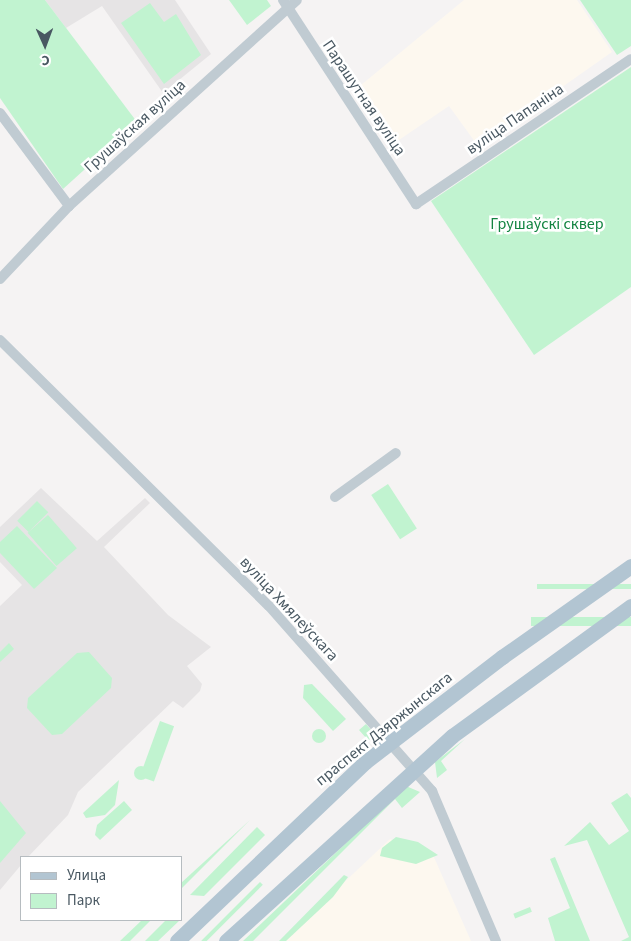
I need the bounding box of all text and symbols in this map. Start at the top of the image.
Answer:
north arrow [20,20,70,70]
street label: Парашутная вуліца [318,37,410,159]
text: С [41,50,50,70]
street label: Грушаўская вуліца [80,75,190,177]
street label: вуліца Папаніна [463,79,567,159]
park label: Грушаўскі сквер [490,214,604,234]
street label: вуліца Хмялеўскага [236,553,342,665]
street label: праспект Дзяржынскага [312,668,456,790]
legend [20,856,182,921]
text: Улица [67,865,106,886]
text: Парк [67,890,100,911]

